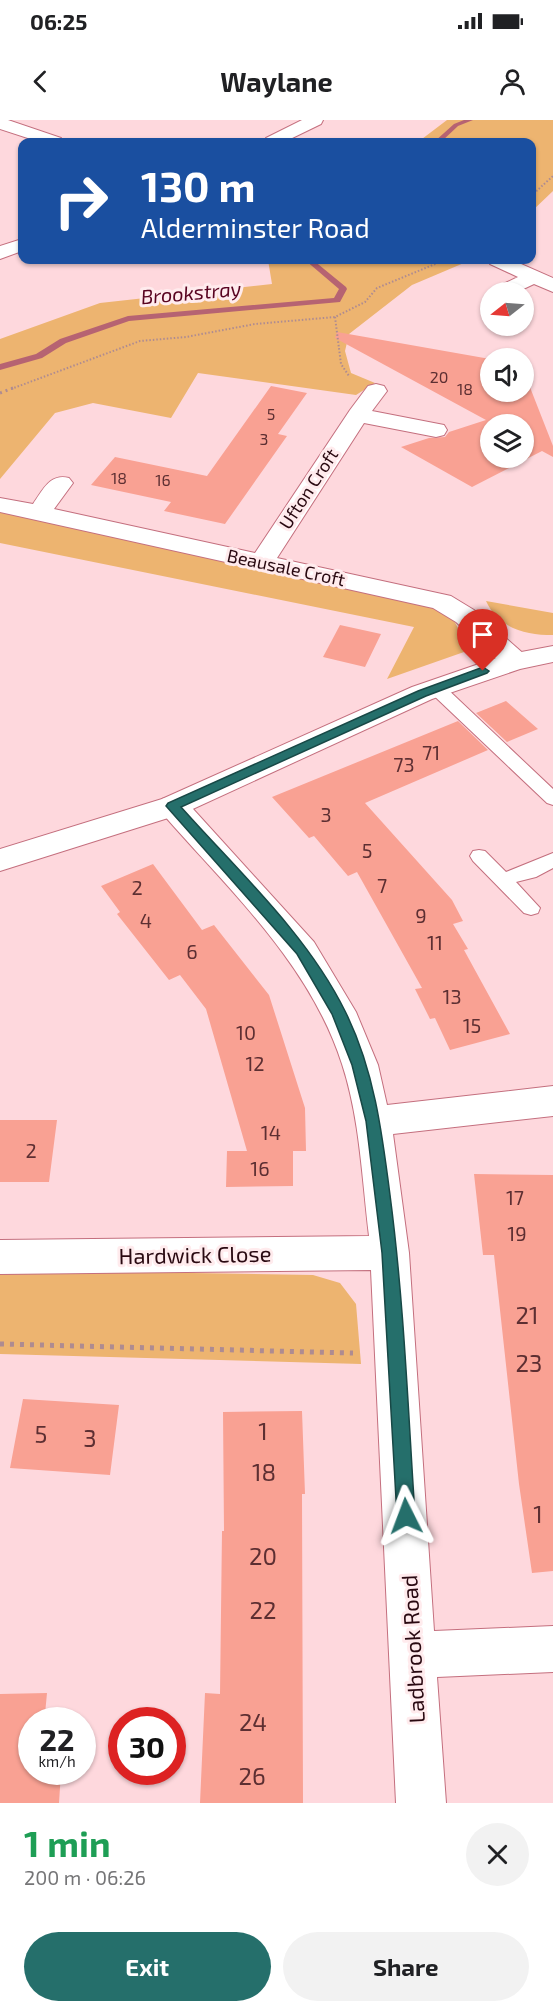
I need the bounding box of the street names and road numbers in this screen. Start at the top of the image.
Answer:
street label: Ufton Croft [274,444,342,533]
street label: Beausale Croft [225,544,347,590]
street label: Hardwick Close [118,1240,272,1268]
street label: Ladbrook Road [395,1574,429,1724]

